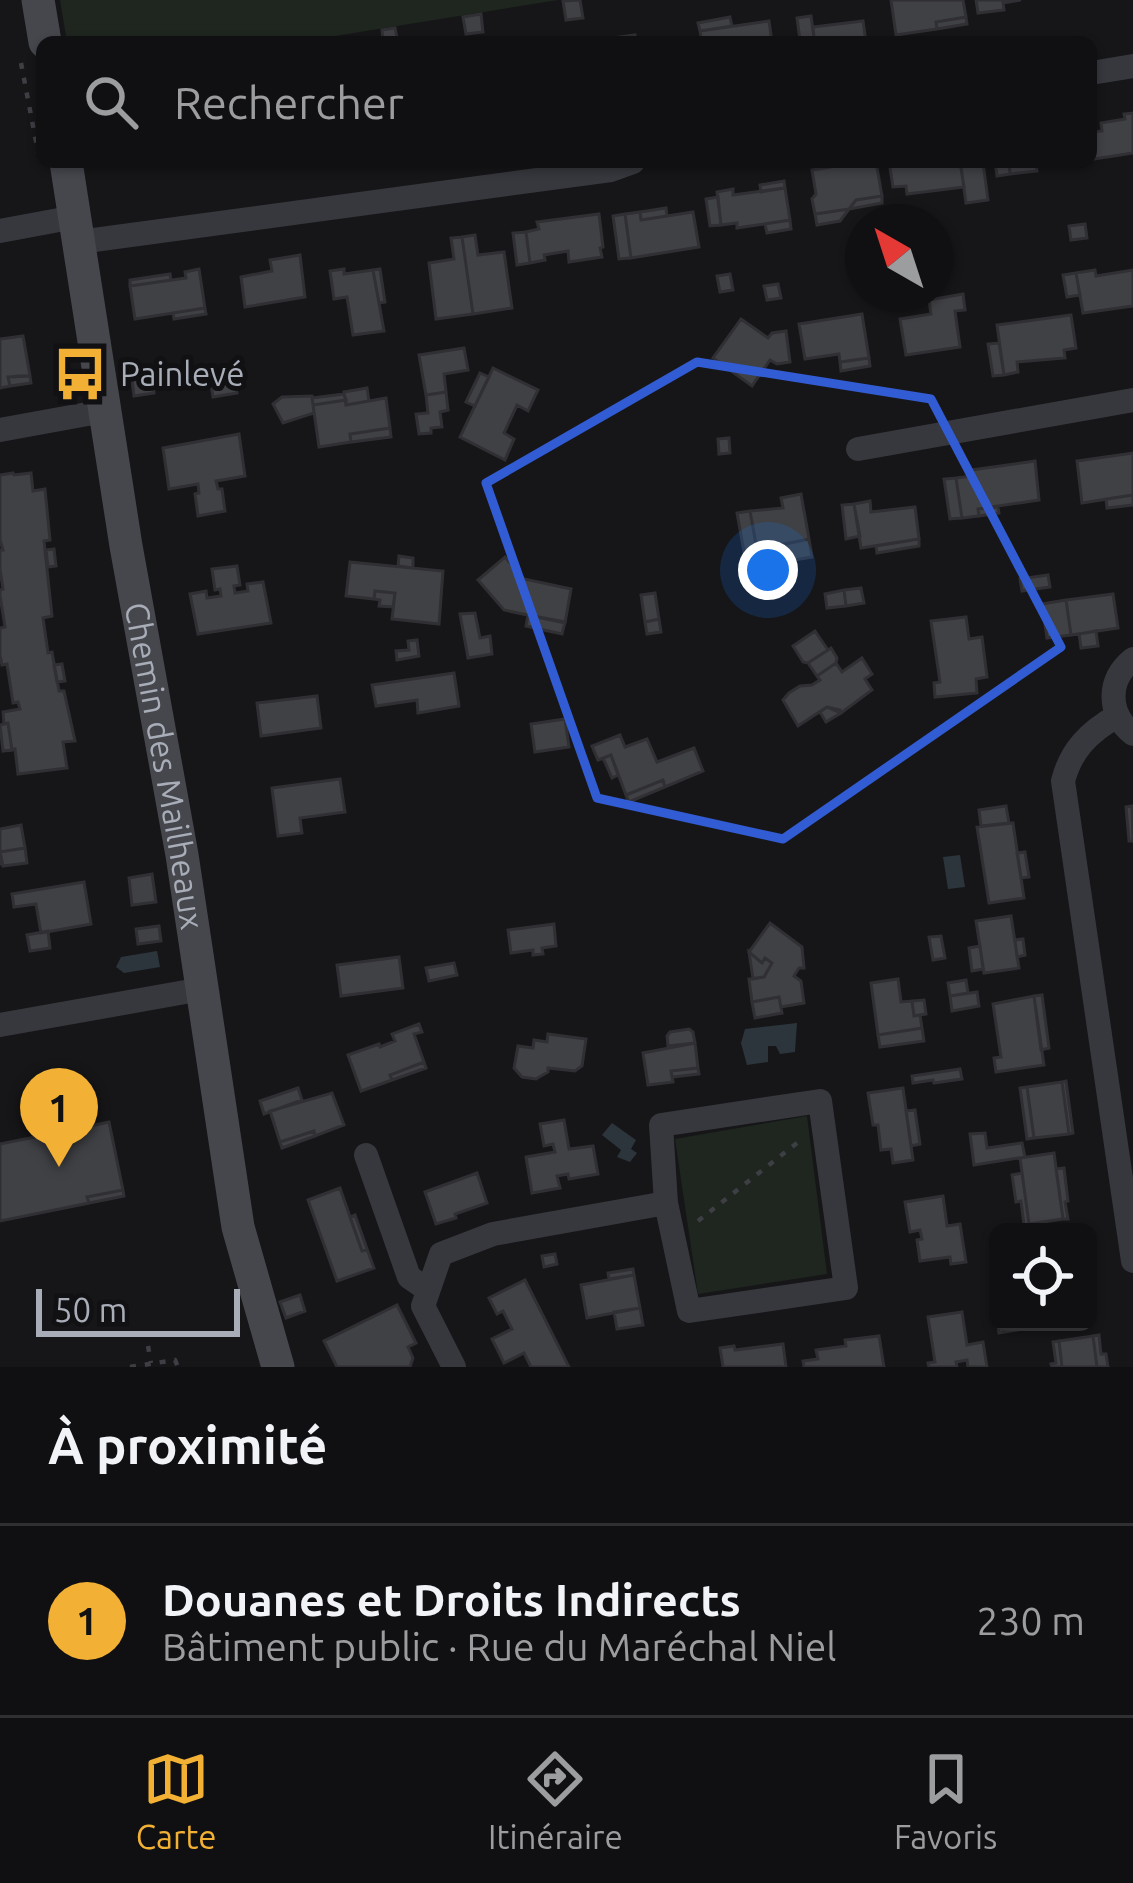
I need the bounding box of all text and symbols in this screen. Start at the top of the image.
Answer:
search box [36,36,1097,168]
icon: search [78,69,144,135]
text: Rechercher [174,77,404,128]
north arrow [845,204,953,312]
bus stop icon: Painlevé [51,345,109,403]
place label: Painlevé [120,355,244,392]
your location [738,540,798,600]
street label: Chemin des Mailheaux [119,599,212,932]
pin: 1 [20,1068,98,1167]
map controls [989,1223,1097,1331]
button: locate [989,1223,1097,1331]
scale bar [36,1283,240,1336]
text: 50 m [54,1291,127,1328]
text: À proximité [48,1416,327,1474]
text: Douanes et Droits Indirects [162,1574,741,1625]
text: 1 [76,1599,98,1642]
text: 230 m [976,1599,1085,1642]
text: Bâtiment public · Rue du Maréchal Niel [162,1625,836,1668]
tab: Carte [136,1746,217,1855]
tab: Itinéraire [488,1746,623,1855]
tab: Favoris [894,1746,997,1855]

